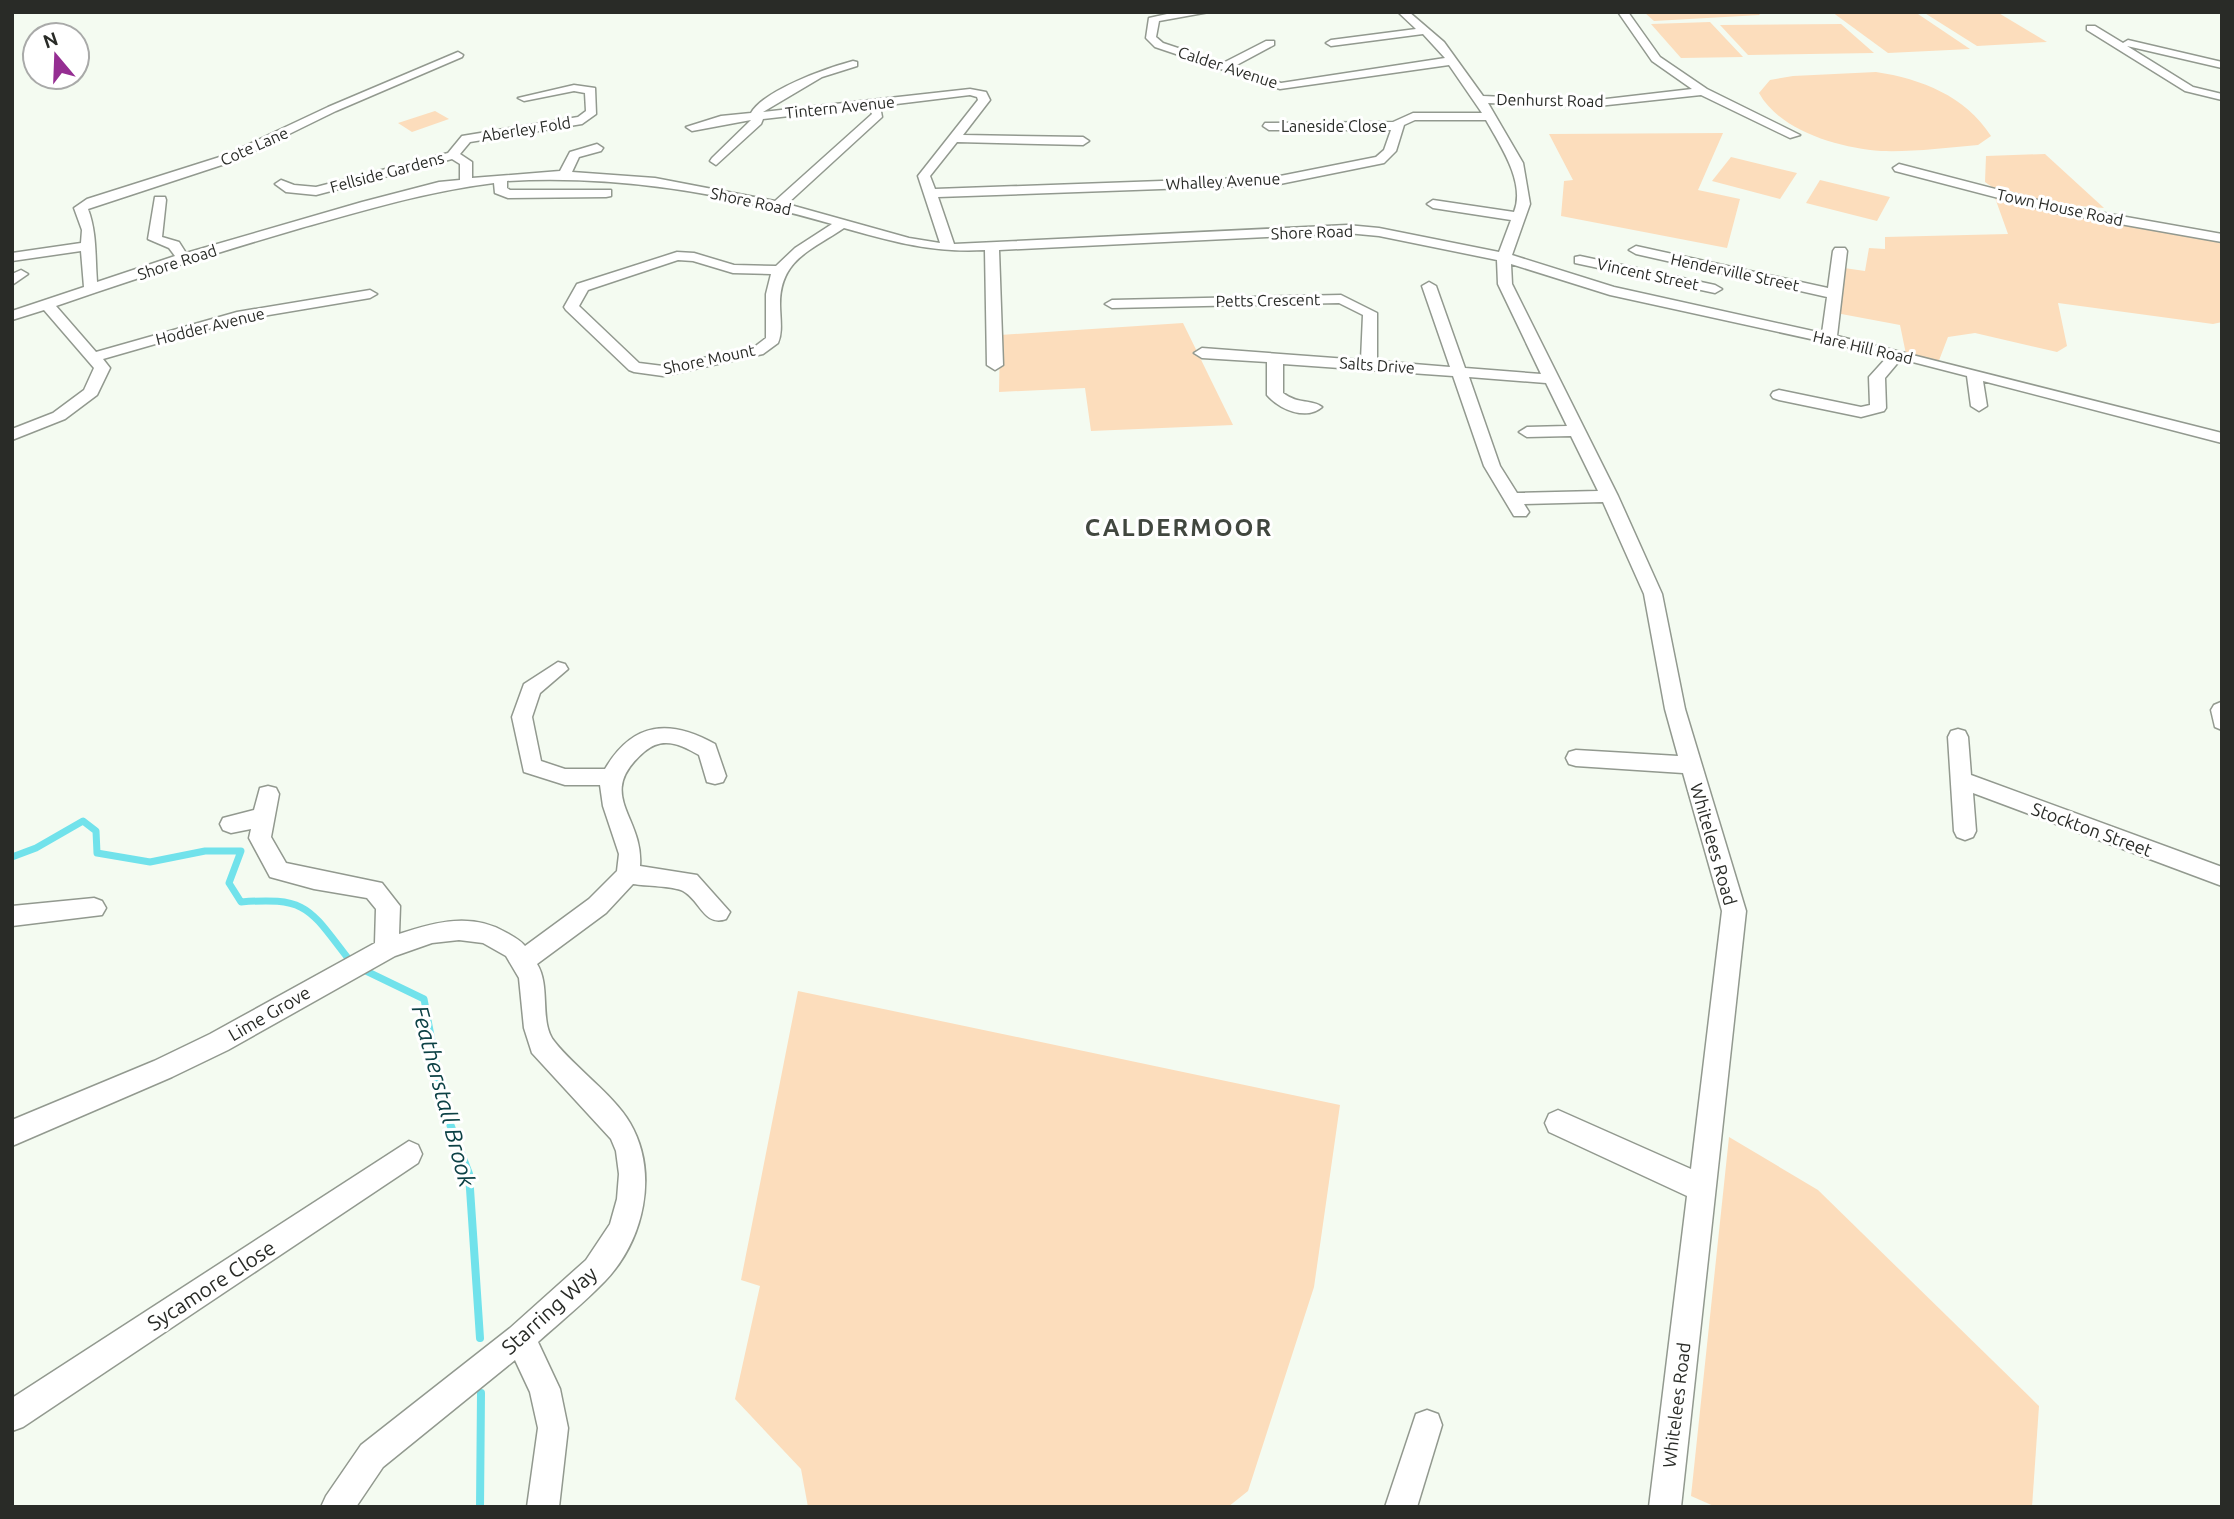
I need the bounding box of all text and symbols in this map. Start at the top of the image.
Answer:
north arrow [21,21,91,91]
text: N [40,27,61,53]
street label: Calder Avenue [1176,42,1280,92]
street label: Denhurst Road [1496,90,1604,110]
street label: Tintern Avenue [784,92,896,122]
street label: Aberley Fold [480,113,572,145]
street label: Laneside Close [1281,117,1387,135]
street label: Cote Lane [217,123,291,169]
street label: Fellside Gardens [328,148,446,196]
street label: Whalley Avenue [1165,169,1281,193]
street label: Shore Road [709,184,793,218]
street label: Town House Road [1995,185,2125,229]
street label: Shore Road [1271,222,1353,242]
street label: Shore Road [135,241,219,283]
street label: Henderville Street [1669,250,1802,295]
street label: Vincent Street [1595,254,1701,294]
street label: Petts Crescent [1216,290,1321,310]
street label: Hodder Avenue [154,304,266,348]
street label: Hare Hill Road [1811,327,1915,367]
street label: Shore Mount [662,340,757,377]
street label: Salts Drive [1339,353,1415,377]
district label: CALDERMOOR [1085,514,1273,541]
street label: Whitelees Road [1687,781,1741,907]
street label: Stockton Street [2029,798,2155,860]
street label: Lime Grove [225,982,313,1044]
water label: Featherstall Brook [408,1003,480,1190]
street label: Sycamore Close [143,1235,279,1335]
street label: Starring Way [496,1261,602,1359]
street label: Whitelees Road [1658,1341,1694,1469]

